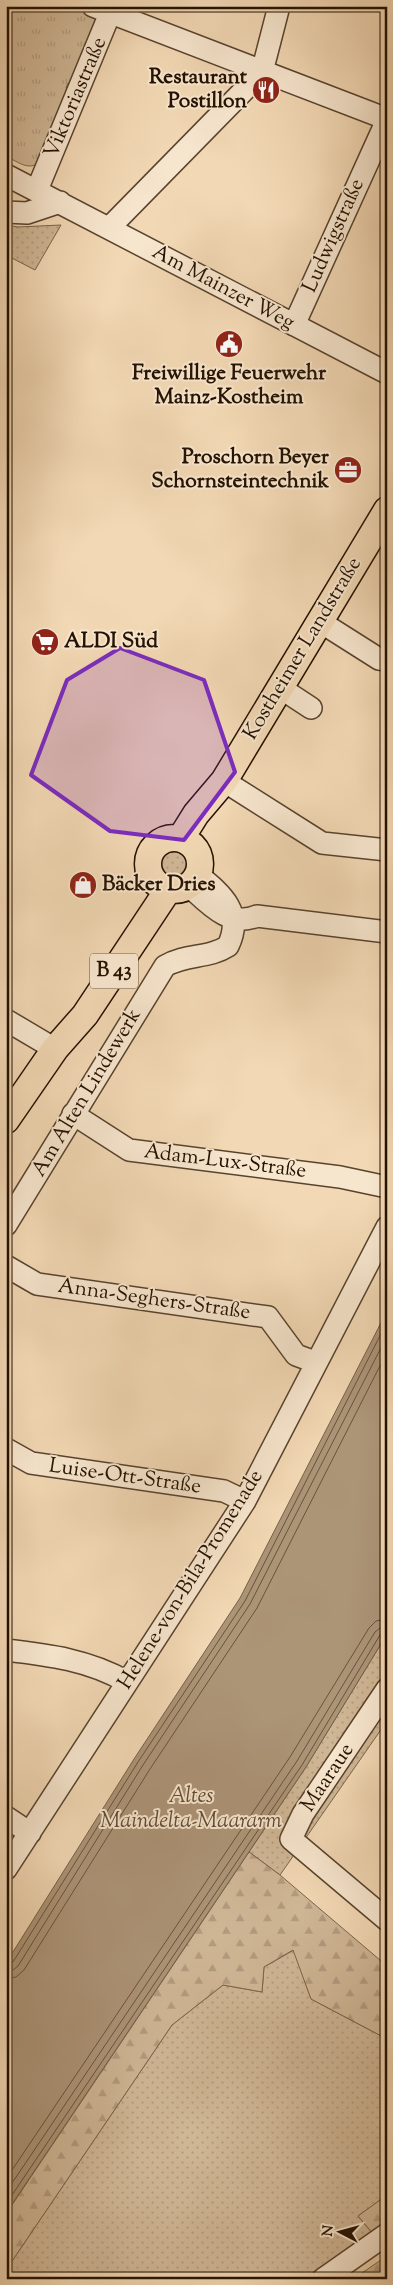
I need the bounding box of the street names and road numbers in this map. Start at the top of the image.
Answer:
street label: Viktoriastraße [37,33,115,163]
street label: Ludwigstraße [295,174,373,298]
street label: Am Mainzer Weg [146,238,300,338]
street label: Kostheimer Landstraße [236,552,370,746]
road number: B 43 [90,954,138,988]
street label: Am Alten Lindewerk [25,1003,149,1183]
street label: Adam-Lux-Straße [142,1137,308,1187]
street label: Anna-Seghers-Straße [56,1272,252,1328]
street label: Luise-Ott-Straße [47,1451,203,1503]
street label: Helene-von-Bila-Promenade [111,1464,271,1696]
street label: Maaraue [294,1737,362,1819]

